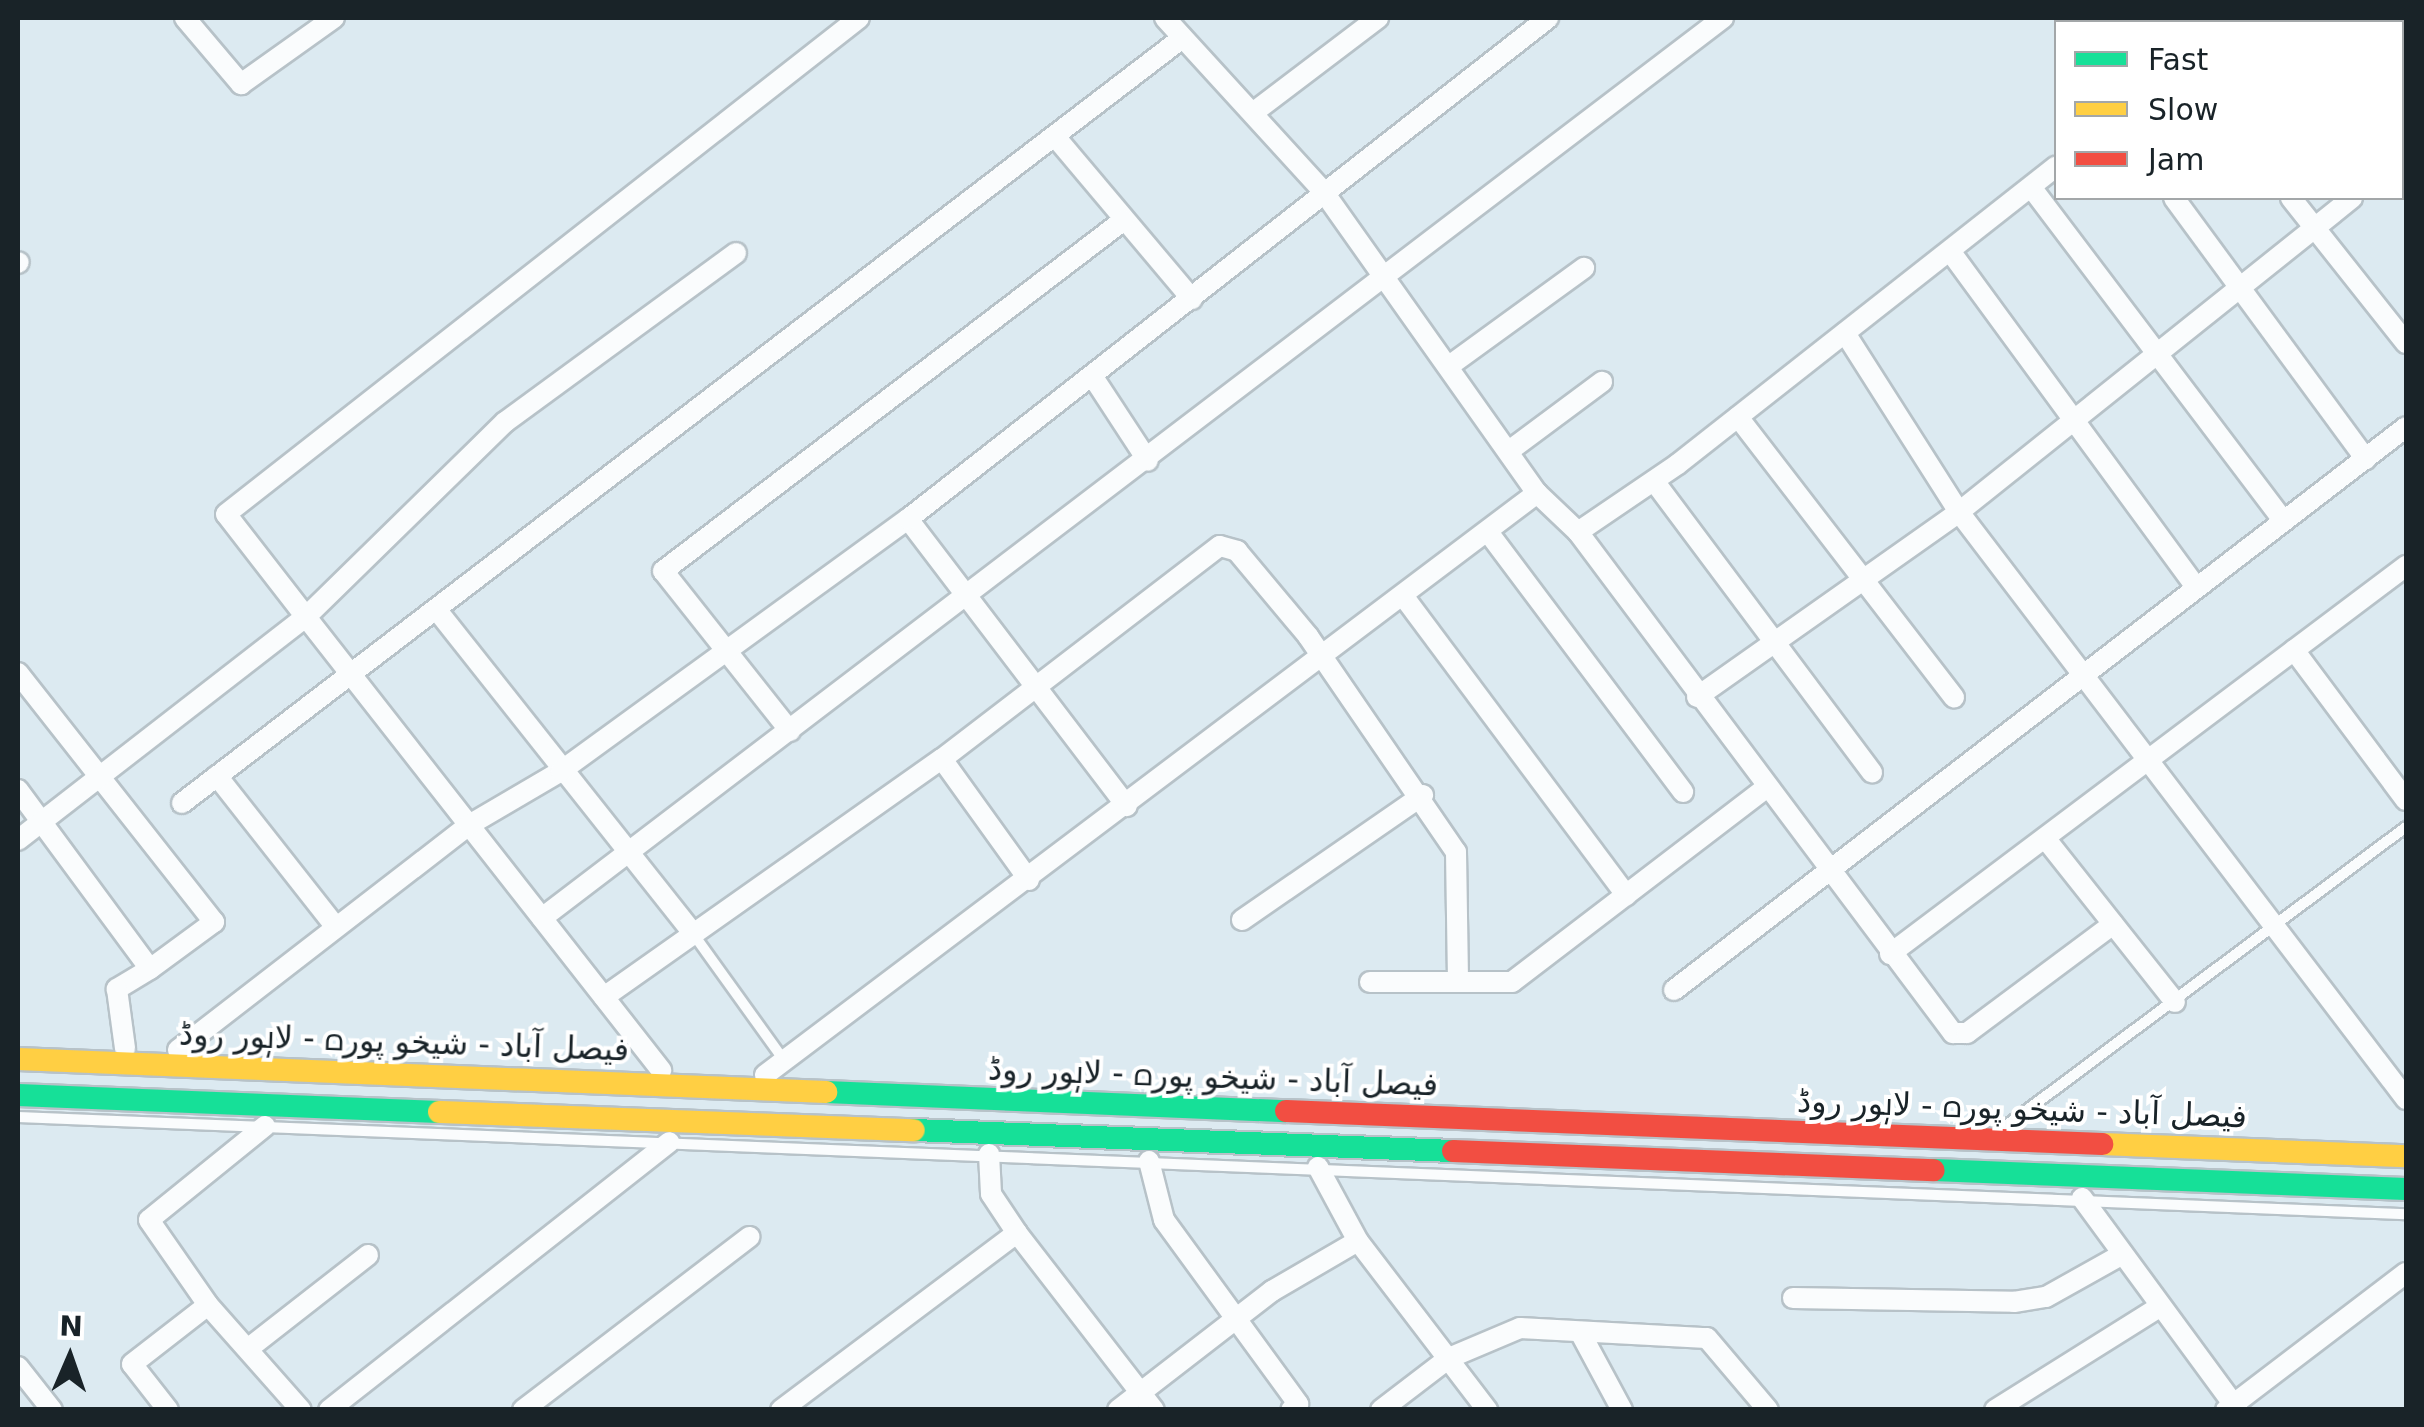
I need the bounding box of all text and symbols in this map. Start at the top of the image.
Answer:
legend [2054,20,2404,200]
text: Fast [2148,42,2208,77]
text: Slow [2148,92,2218,127]
text: Jam [2148,142,2204,177]
street label: فیصل آباد - شیخو پورہ - لاہور روڈ [178,1015,630,1069]
street label: فیصل آباد - شیخو پورہ - لاہور روڈ [987,1050,1439,1104]
street label: فیصل آباد - شیخو پورہ - لاہور روڈ [1796,1082,2248,1136]
north arrow [20,1307,120,1407]
text: N [59,1310,83,1343]

